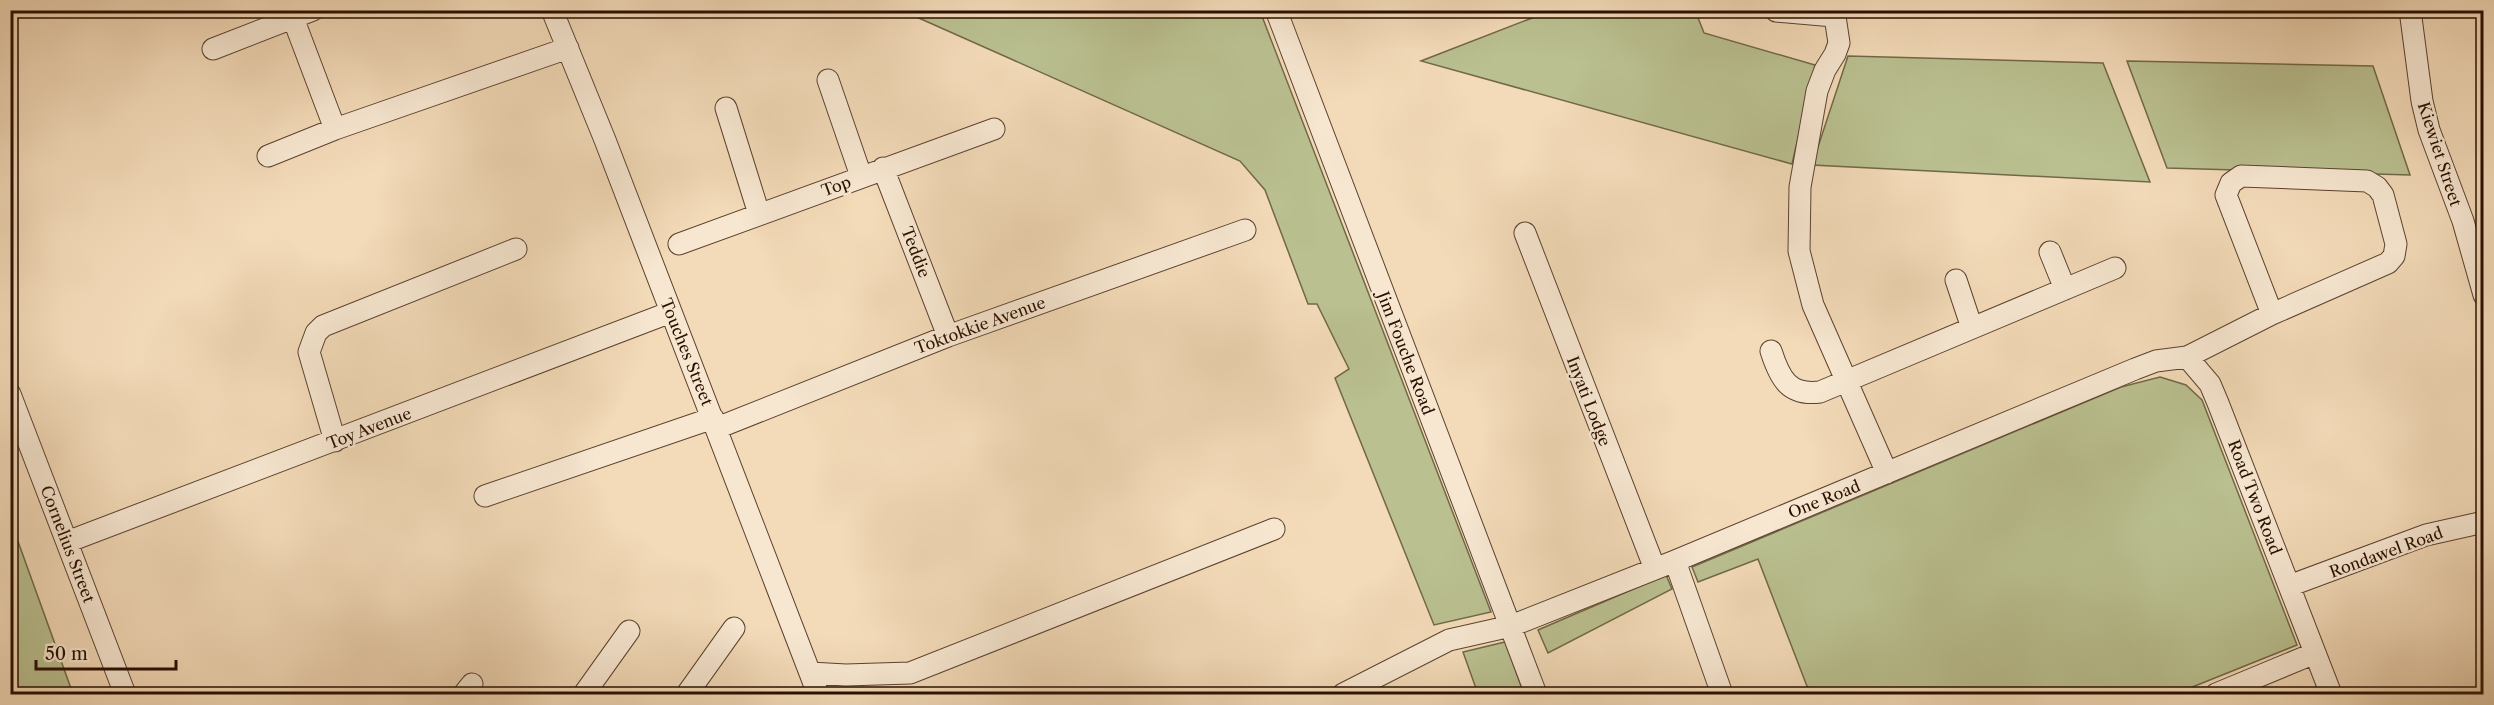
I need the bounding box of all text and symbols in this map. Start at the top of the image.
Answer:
street label: Kiewiet Street [2414,99,2466,209]
street label: Top [818,171,854,201]
street label: Teddie [897,224,935,280]
street label: Jim Fouche Road [1372,286,1439,418]
street label: Toktokkie Avenue [912,292,1048,358]
street label: Touches Street [656,295,718,409]
street label: Inyati Lodge [1563,353,1615,449]
street label: Toy Avenue [324,403,414,453]
street label: Road Two Road [2224,437,2286,557]
street label: One Road [1785,475,1863,523]
street label: Cornelius Street [36,483,100,606]
street label: Rondawel Road [2326,522,2446,582]
scale bar [36,633,176,671]
text: 50 m [45,643,88,665]

